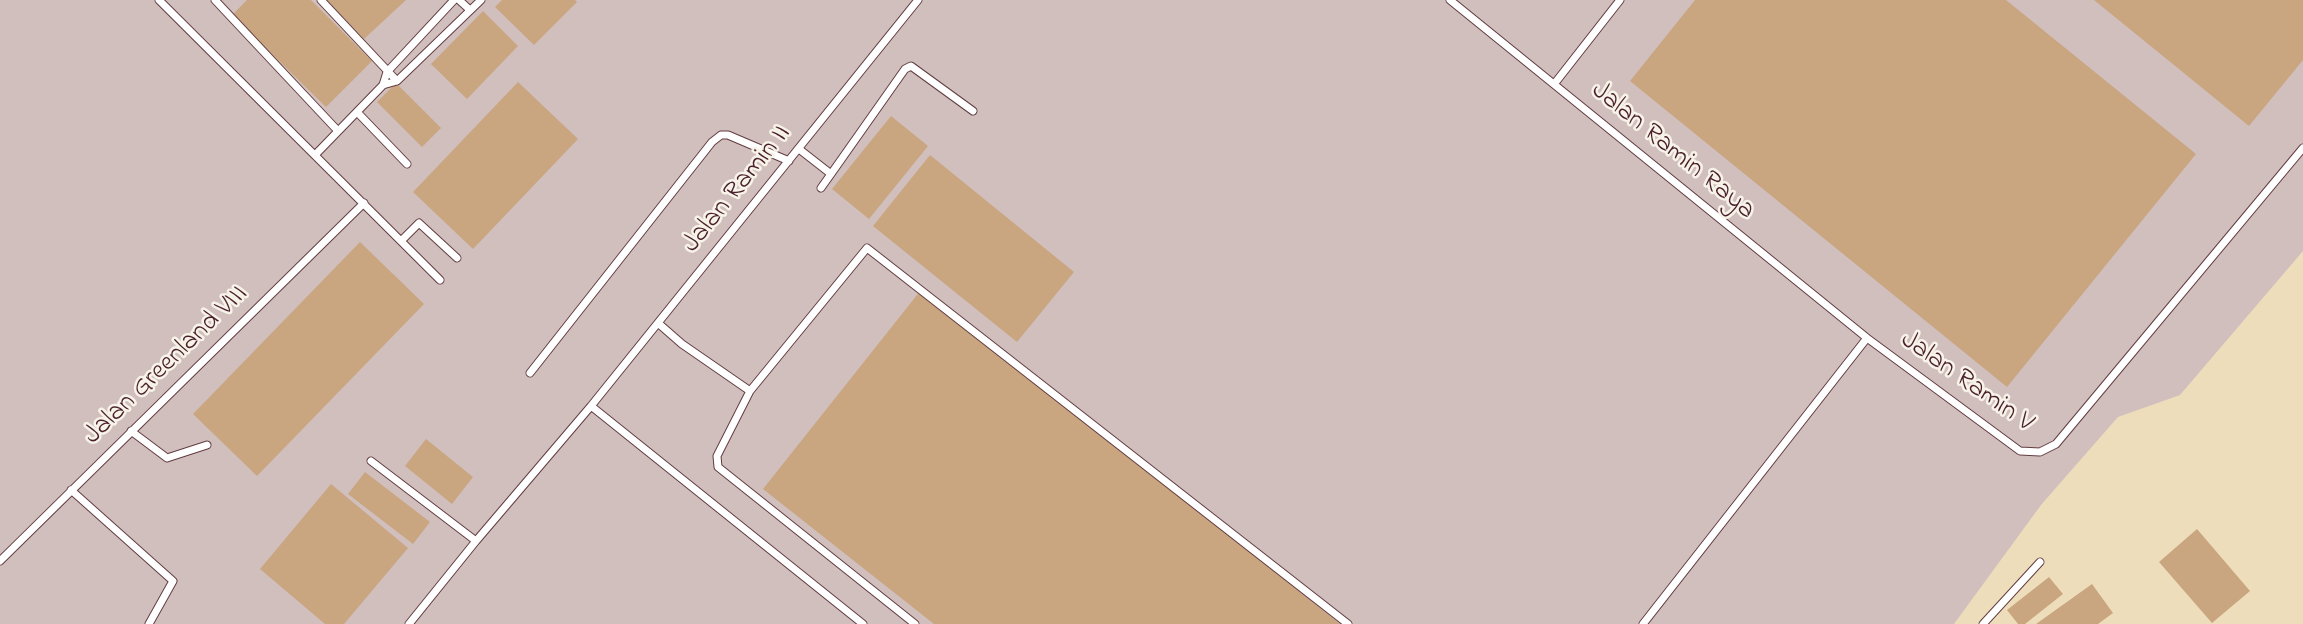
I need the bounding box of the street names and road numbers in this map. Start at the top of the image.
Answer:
street label: Jalan Ramin Raya [1584,76,1760,228]
street label: Jalan Ramin II [677,120,799,260]
street label: Jalan Greenland VIII [78,279,256,453]
street label: Jalan Ramin V [1893,325,2039,441]

